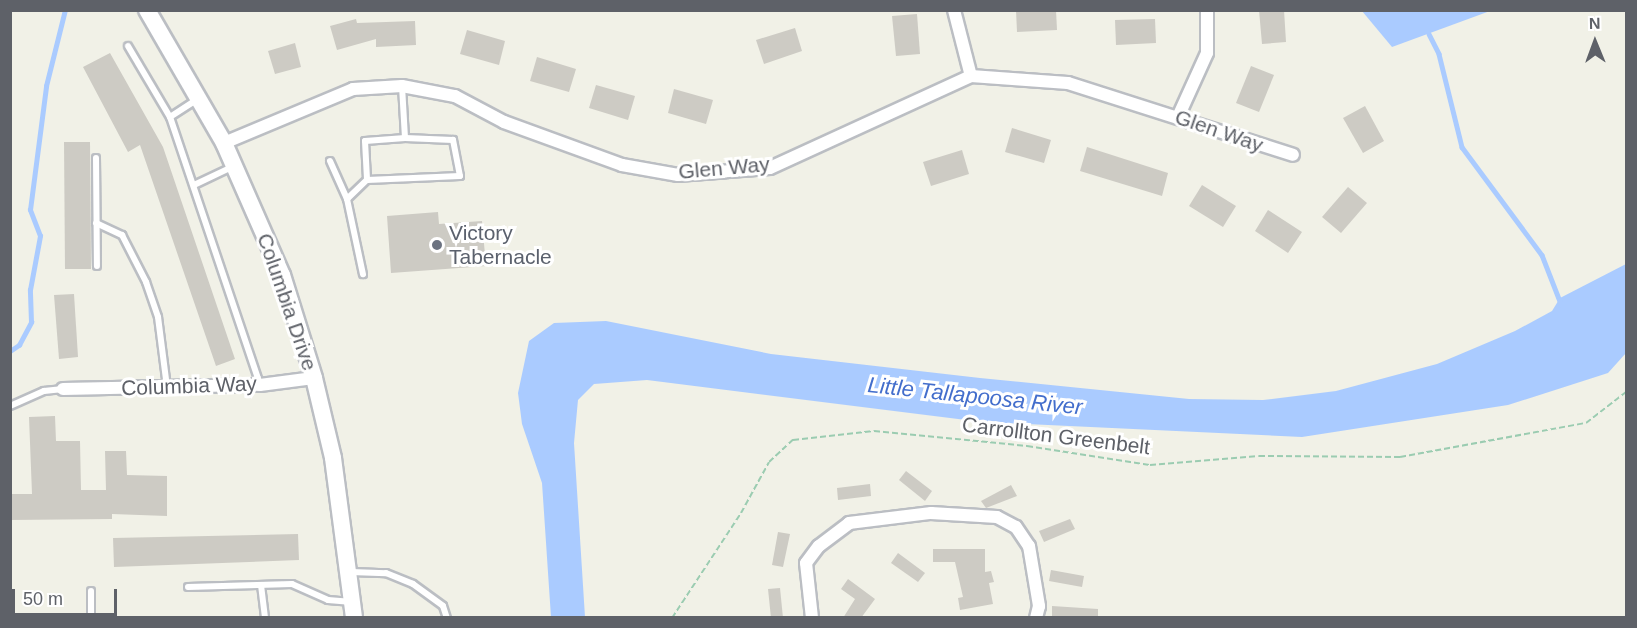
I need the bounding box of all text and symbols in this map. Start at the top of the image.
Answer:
north arrow [1565,12,1625,72]
text: N [1589,15,1601,32]
street label: Glen Way [1172,104,1266,158]
street label: Glen Way [677,151,771,185]
place label: Victory Tabernacle [449,220,552,270]
street label: Columbia Drive [252,230,322,374]
marker: Victory Tabernacle [430,238,444,252]
street label: Columbia Way [121,371,257,401]
water label: Little Tallapoosa River [866,372,1084,420]
street label: Carrollton Greenbelt [961,412,1151,460]
scale bar [15,577,120,615]
text: 50 m [23,589,63,609]

